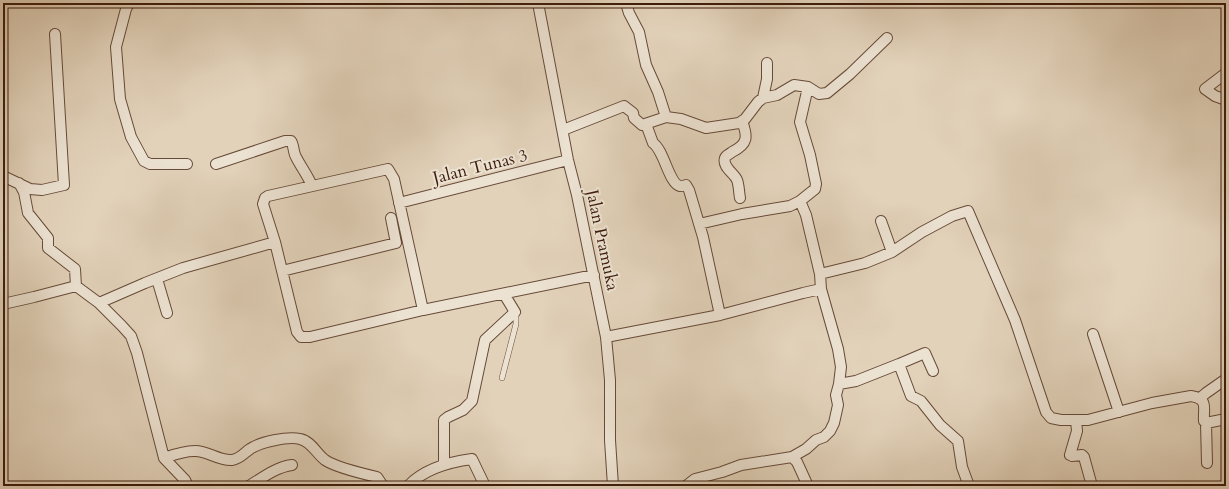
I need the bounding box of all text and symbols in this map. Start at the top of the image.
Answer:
street label: Jalan Tunas 3 [427,144,530,190]
street label: Jalan Pramuka [580,185,625,293]

